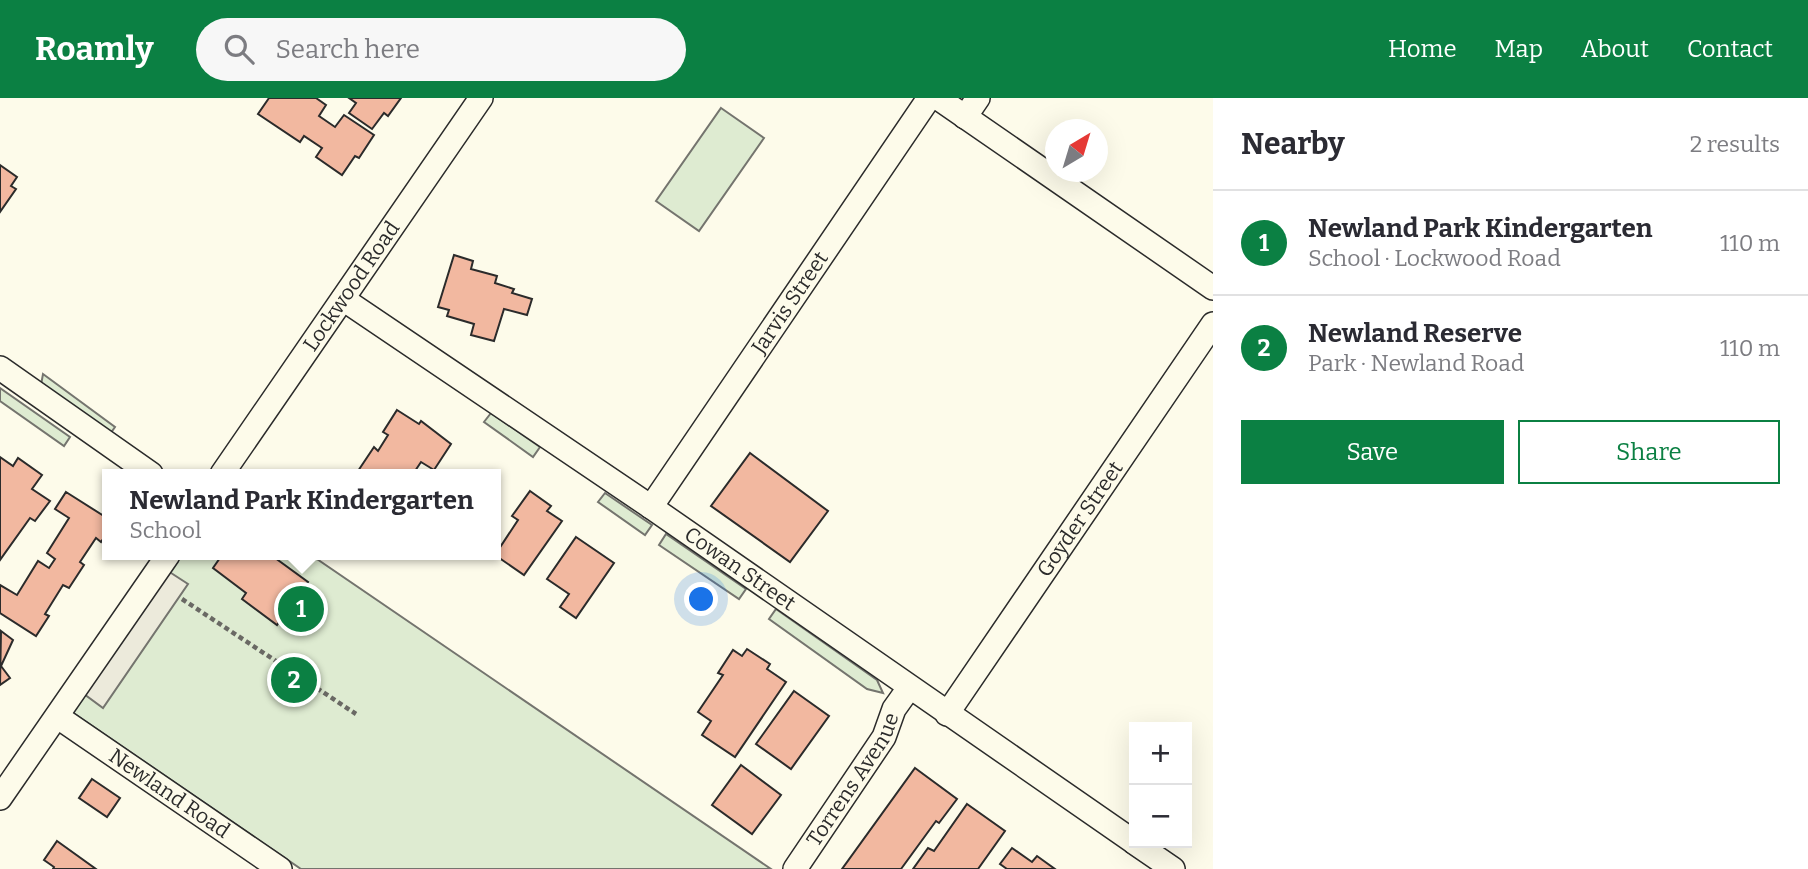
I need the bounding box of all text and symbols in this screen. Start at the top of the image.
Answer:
search box [196,18,686,81]
text: Roamly [35,29,154,69]
icon: search [220,30,258,68]
text: Search here [276,34,420,65]
text: Home [1388,35,1457,63]
text: Map [1495,35,1543,63]
text: About [1581,35,1649,63]
text: Contact [1687,35,1773,63]
north arrow [1045,119,1108,182]
text: Nearby [1241,126,1345,162]
text: 2 results [1690,130,1780,158]
text: Newland Park Kindergarten [1308,213,1652,244]
street label: Lockwood Road [297,216,405,356]
text: 1 [1259,229,1269,257]
text: 110 m [1720,229,1780,257]
text: School · Lockwood Road [1308,244,1561,272]
street label: Jarvis Street [745,246,834,360]
text: Newland Reserve [1308,318,1522,349]
text: 2 [1258,334,1270,362]
text: 110 m [1720,334,1780,362]
text: Park · Newland Road [1308,349,1524,377]
button: Save [1241,420,1504,484]
button: Share [1518,420,1780,484]
street label: Goyder Street [1031,456,1129,582]
popup [102,469,501,560]
text: Newland Park Kindergarten [129,485,474,516]
text: School [129,516,202,544]
street label: Cowan Street [679,521,801,617]
your location [684,582,718,616]
pin: 1 [278,583,324,635]
pin: 2 [271,654,317,706]
street label: Torrens Avenue [801,709,905,851]
map controls [1129,722,1192,848]
button: + [1129,722,1192,785]
street label: Newland Road [104,743,235,844]
button: − [1129,785,1192,848]

